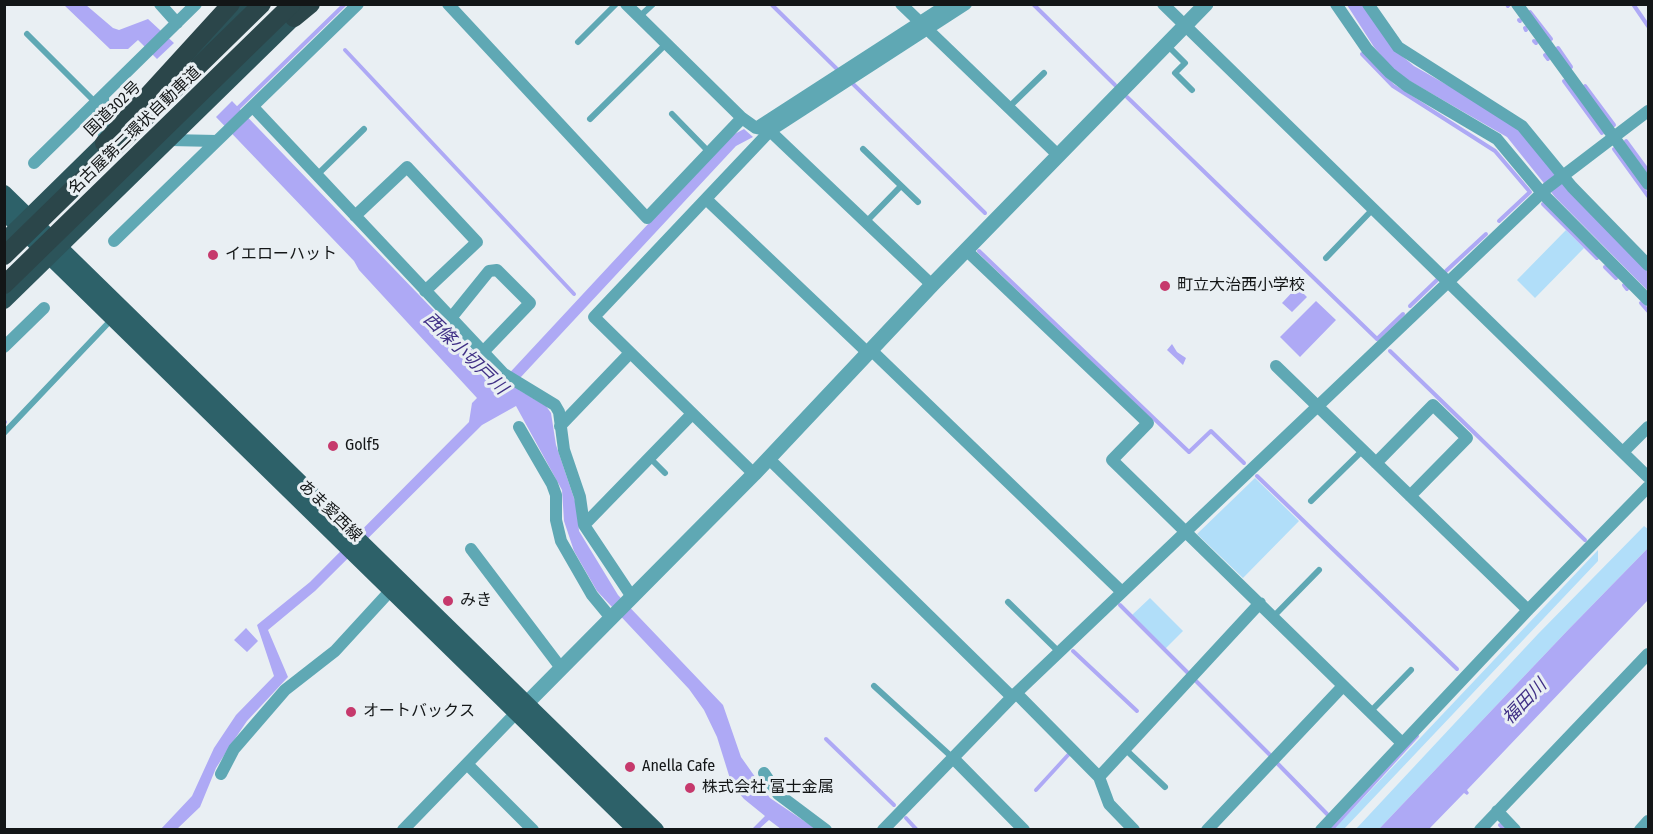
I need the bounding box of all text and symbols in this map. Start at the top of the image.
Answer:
street label: 名古屋第二環状自動車道 [65,63,205,199]
street label: 国道302号 [81,78,145,140]
place label: イエローハット [225,245,337,265]
marker: イエローハット [206,248,220,262]
place label: 町立大治西小学校 [1177,276,1305,296]
marker: 町立大治西小学校 [1158,279,1172,293]
water label: 西條小切戸川 [419,309,511,399]
place label: Golf5 [345,436,379,456]
marker: Golf5 [326,439,340,453]
street label: あま愛西線 [295,476,365,546]
place label: みき [460,591,492,611]
marker: みき [441,594,455,608]
water label: 福田川 [1498,675,1552,729]
place label: オートバックス [363,702,475,722]
marker: オートバックス [344,705,358,719]
place label: Anella Cafe [642,757,715,777]
marker: Anella Cafe [623,760,637,774]
place label: 株式会社 富士金属 [702,778,834,798]
marker: 株式会社 富士金属 [683,781,697,795]

